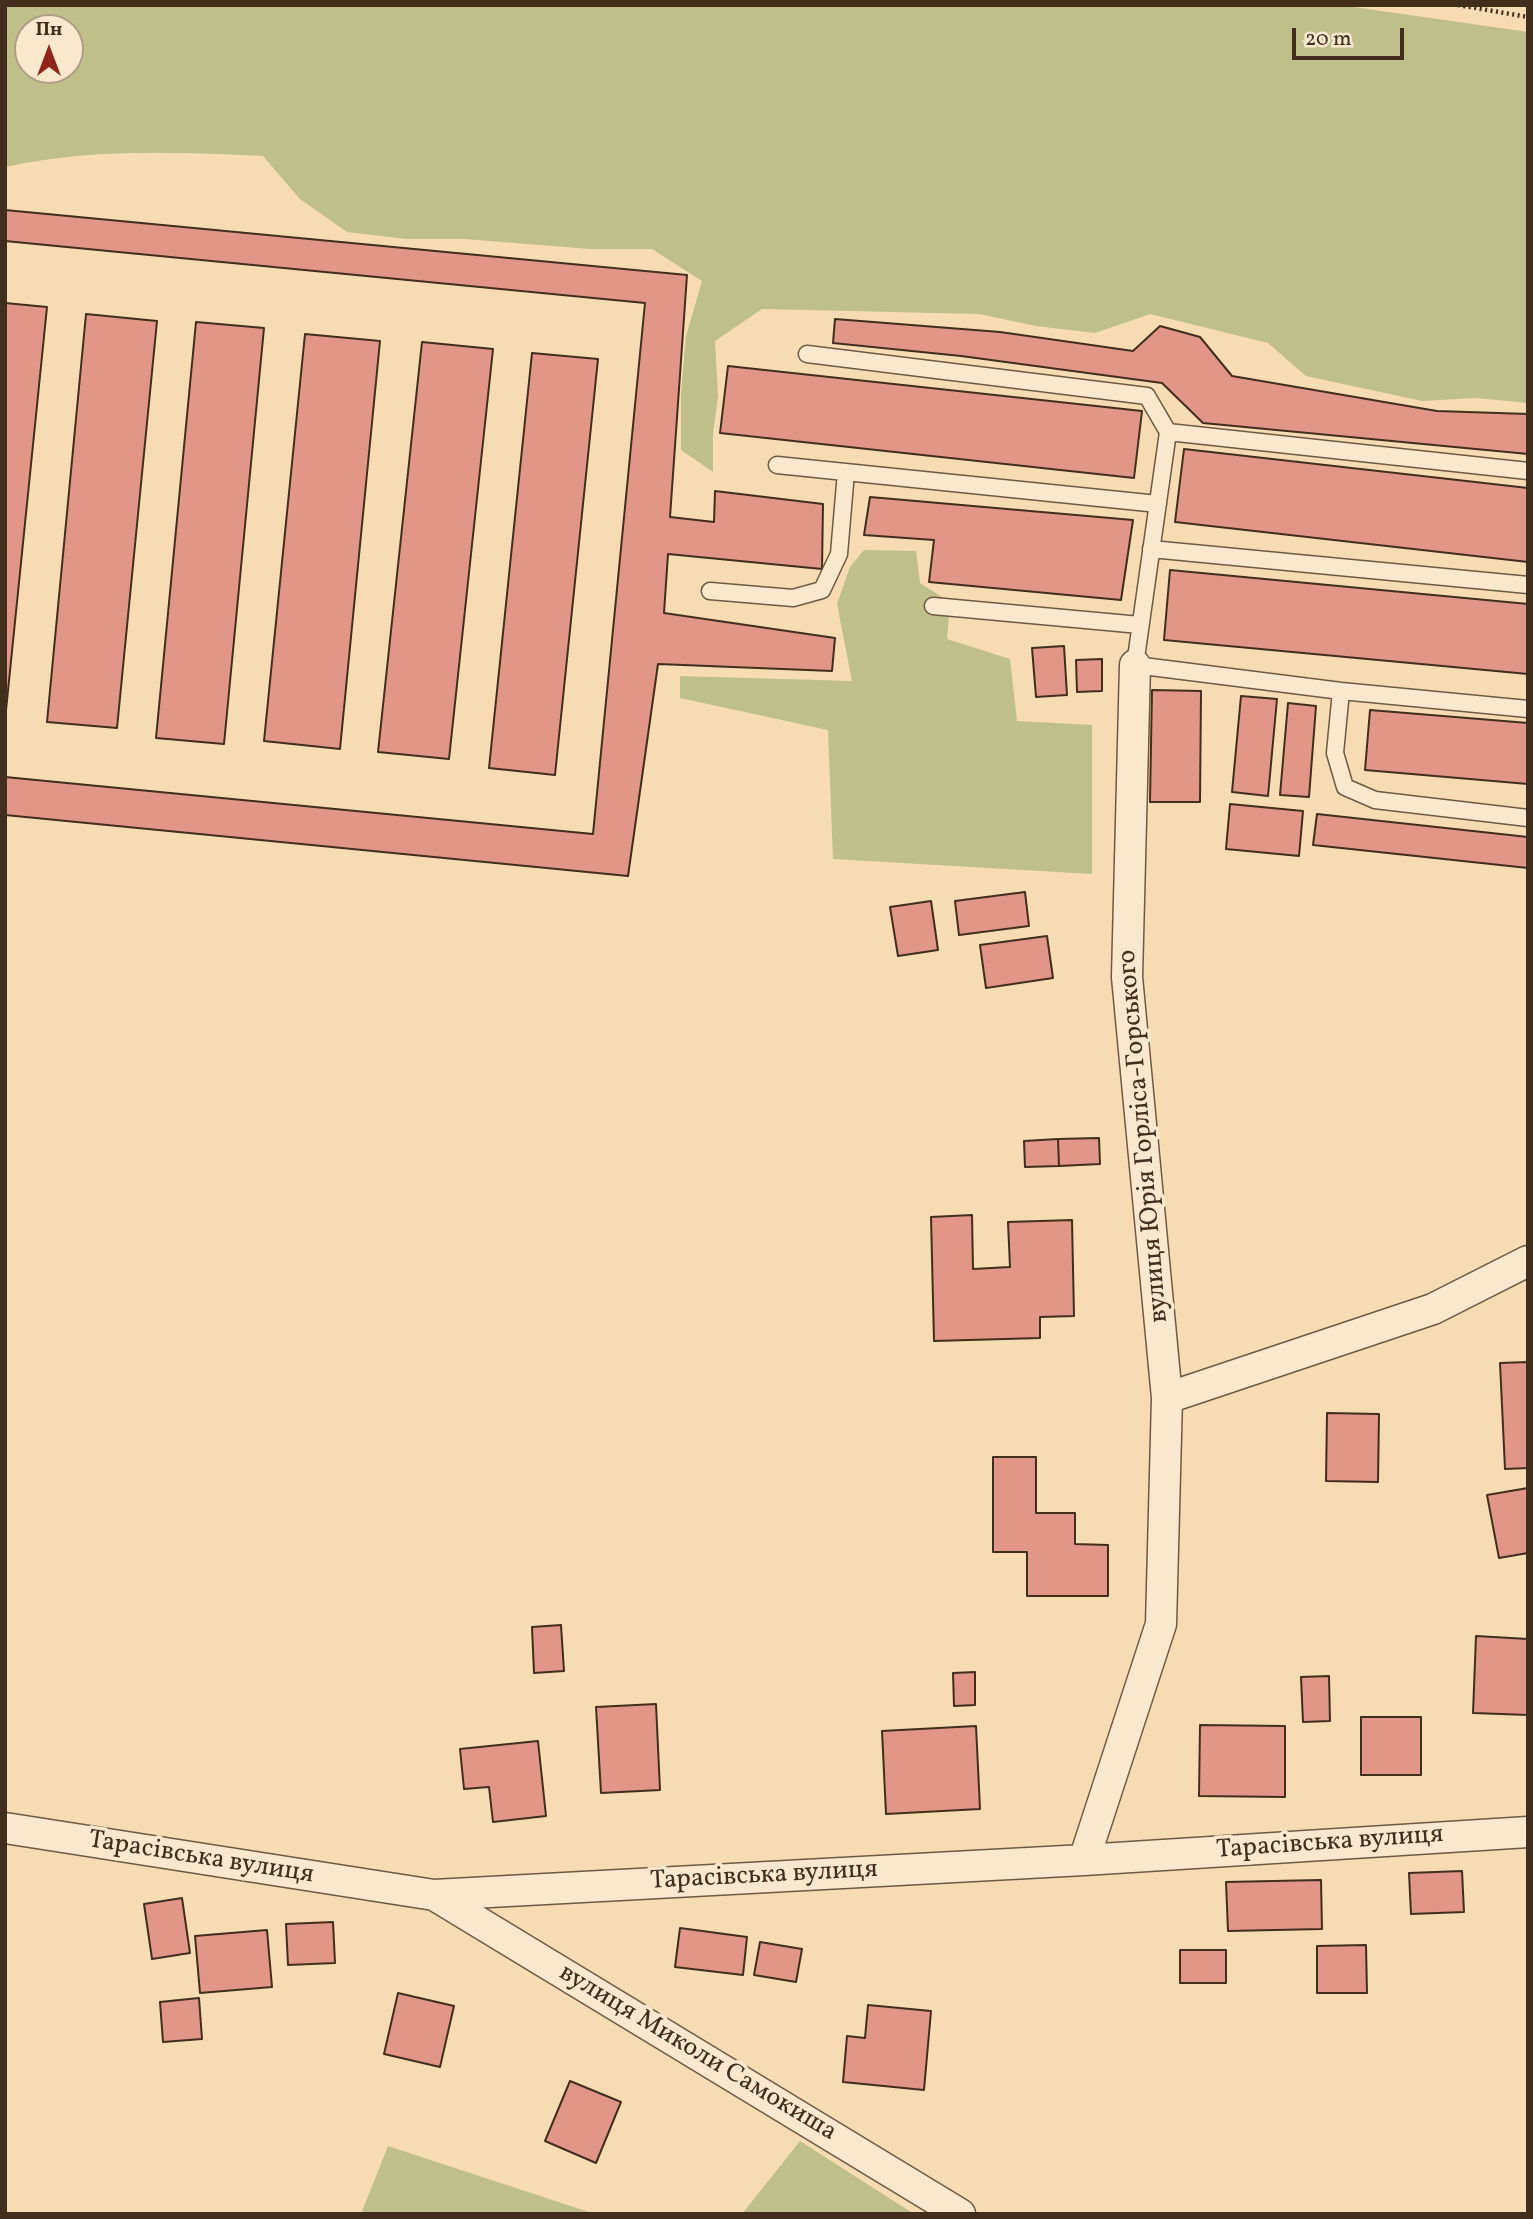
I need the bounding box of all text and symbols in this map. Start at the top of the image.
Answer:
north arrow [14,14,84,84]
scale bar [1295,14,1407,58]
text: Пн [36,17,62,43]
text: 20 m [1305,25,1351,54]
street label: вулиця Юрія Горліса-Горського [1113,948,1177,1324]
street label: Тарасівська вулиця [1215,1820,1445,1868]
street label: Тарасівська вулиця [86,1826,316,1892]
street label: Тарасівська вулиця [650,1855,878,1899]
street label: вулиця Миколи Самокиша [552,1959,842,2149]

